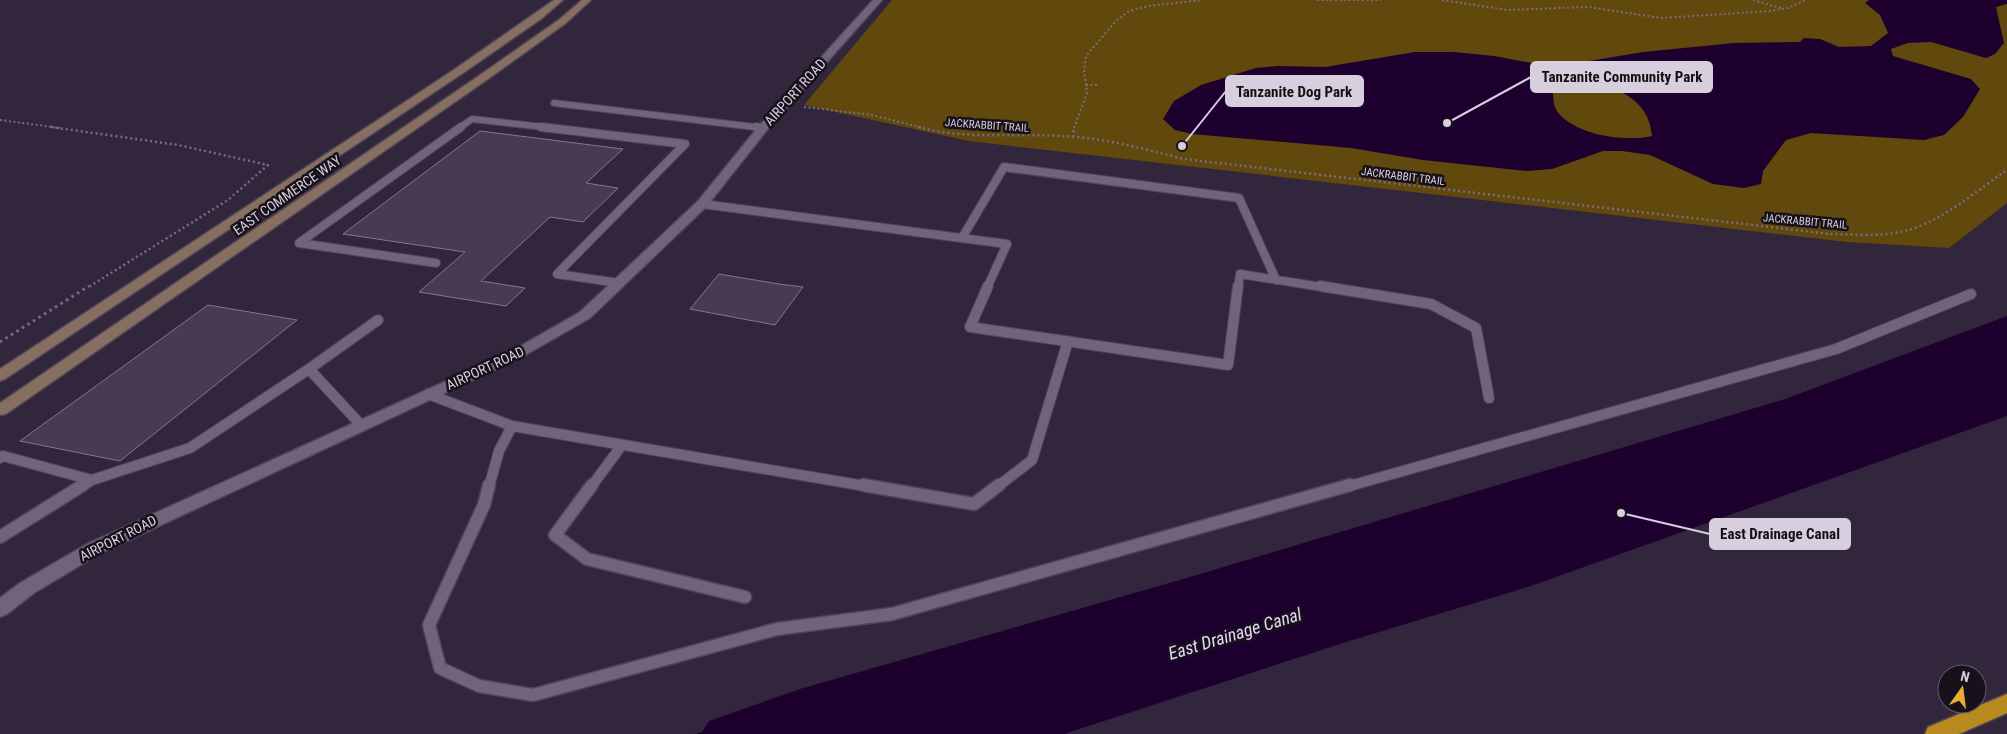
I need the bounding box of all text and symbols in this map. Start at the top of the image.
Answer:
street label: AIRPORT ROAD [761,55,829,129]
callout: Tanzanite Community Park [1531,62,1712,92]
text: Tanzanite Community Park [1542,68,1703,86]
callout: Tanzanite Dog Park [1226,76,1363,106]
text: Tanzanite Dog Park [1236,83,1353,101]
street label: JACKRABBIT TRAIL [945,116,1029,135]
street label: EAST COMMERCE WAY [230,151,344,238]
street label: JACKRABBIT TRAIL [1360,165,1446,188]
street label: JACKRABBIT TRAIL [1762,211,1847,232]
street label: AIRPORT ROAD [444,343,526,393]
street label: AIRPORT ROAD [77,512,159,564]
callout: East Drainage Canal [1710,519,1850,549]
text: East Drainage Canal [1720,525,1840,543]
water label: East Drainage Canal [1166,603,1305,664]
north arrow [1937,664,1987,714]
text: N [1959,668,1971,685]

